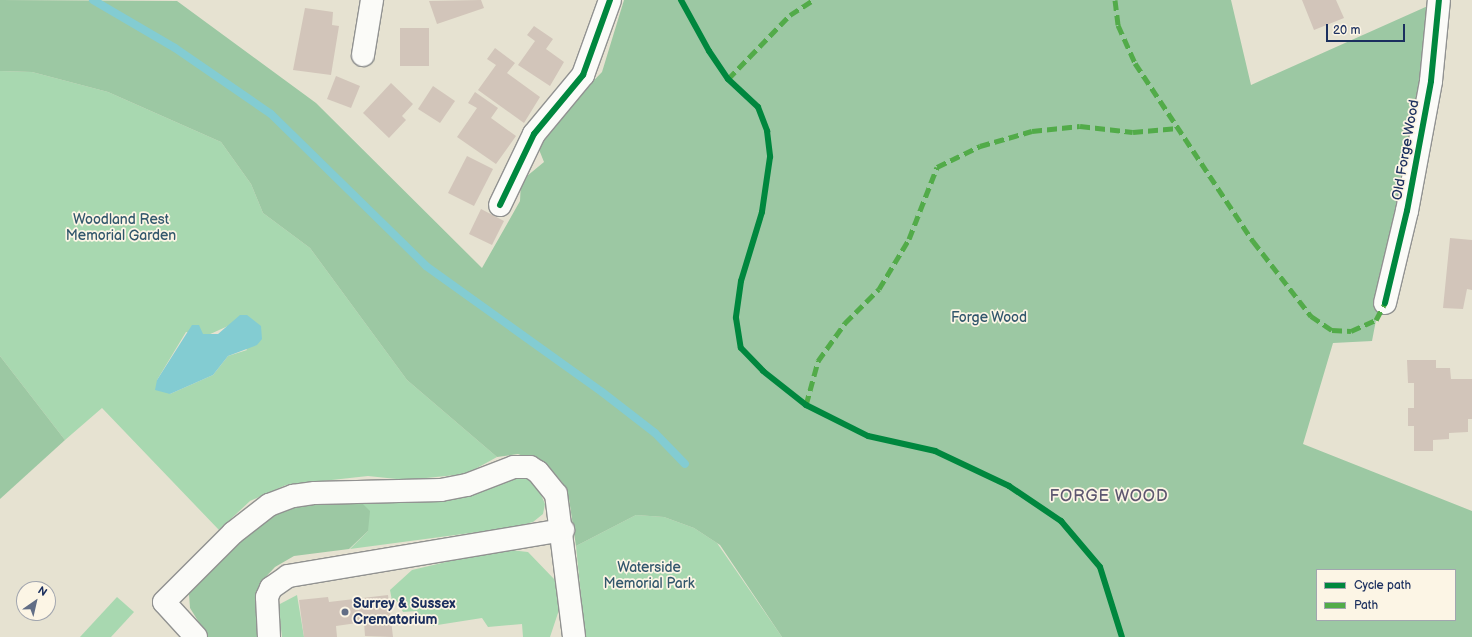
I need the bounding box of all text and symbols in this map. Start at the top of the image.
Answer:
scale bar [1328,16,1407,42]
text: 20 m [1333,23,1360,38]
street label: Old Forge Wood [1389,98,1423,202]
park label: Woodland Rest Memorial Garden [66,212,176,244]
park label: Forge Wood [951,310,1027,326]
district label: FORGE WOOD [1049,487,1169,507]
park label: Waterside Memorial Park [603,560,695,592]
legend [1316,569,1456,621]
text: Cycle path [1354,578,1411,593]
north arrow [16,581,56,621]
text: N [35,584,49,599]
place label: Surrey & Sussex Crematorium [353,596,456,628]
text: Path [1354,598,1378,613]
marker: Surrey & Sussex Crematorium [340,607,350,617]

